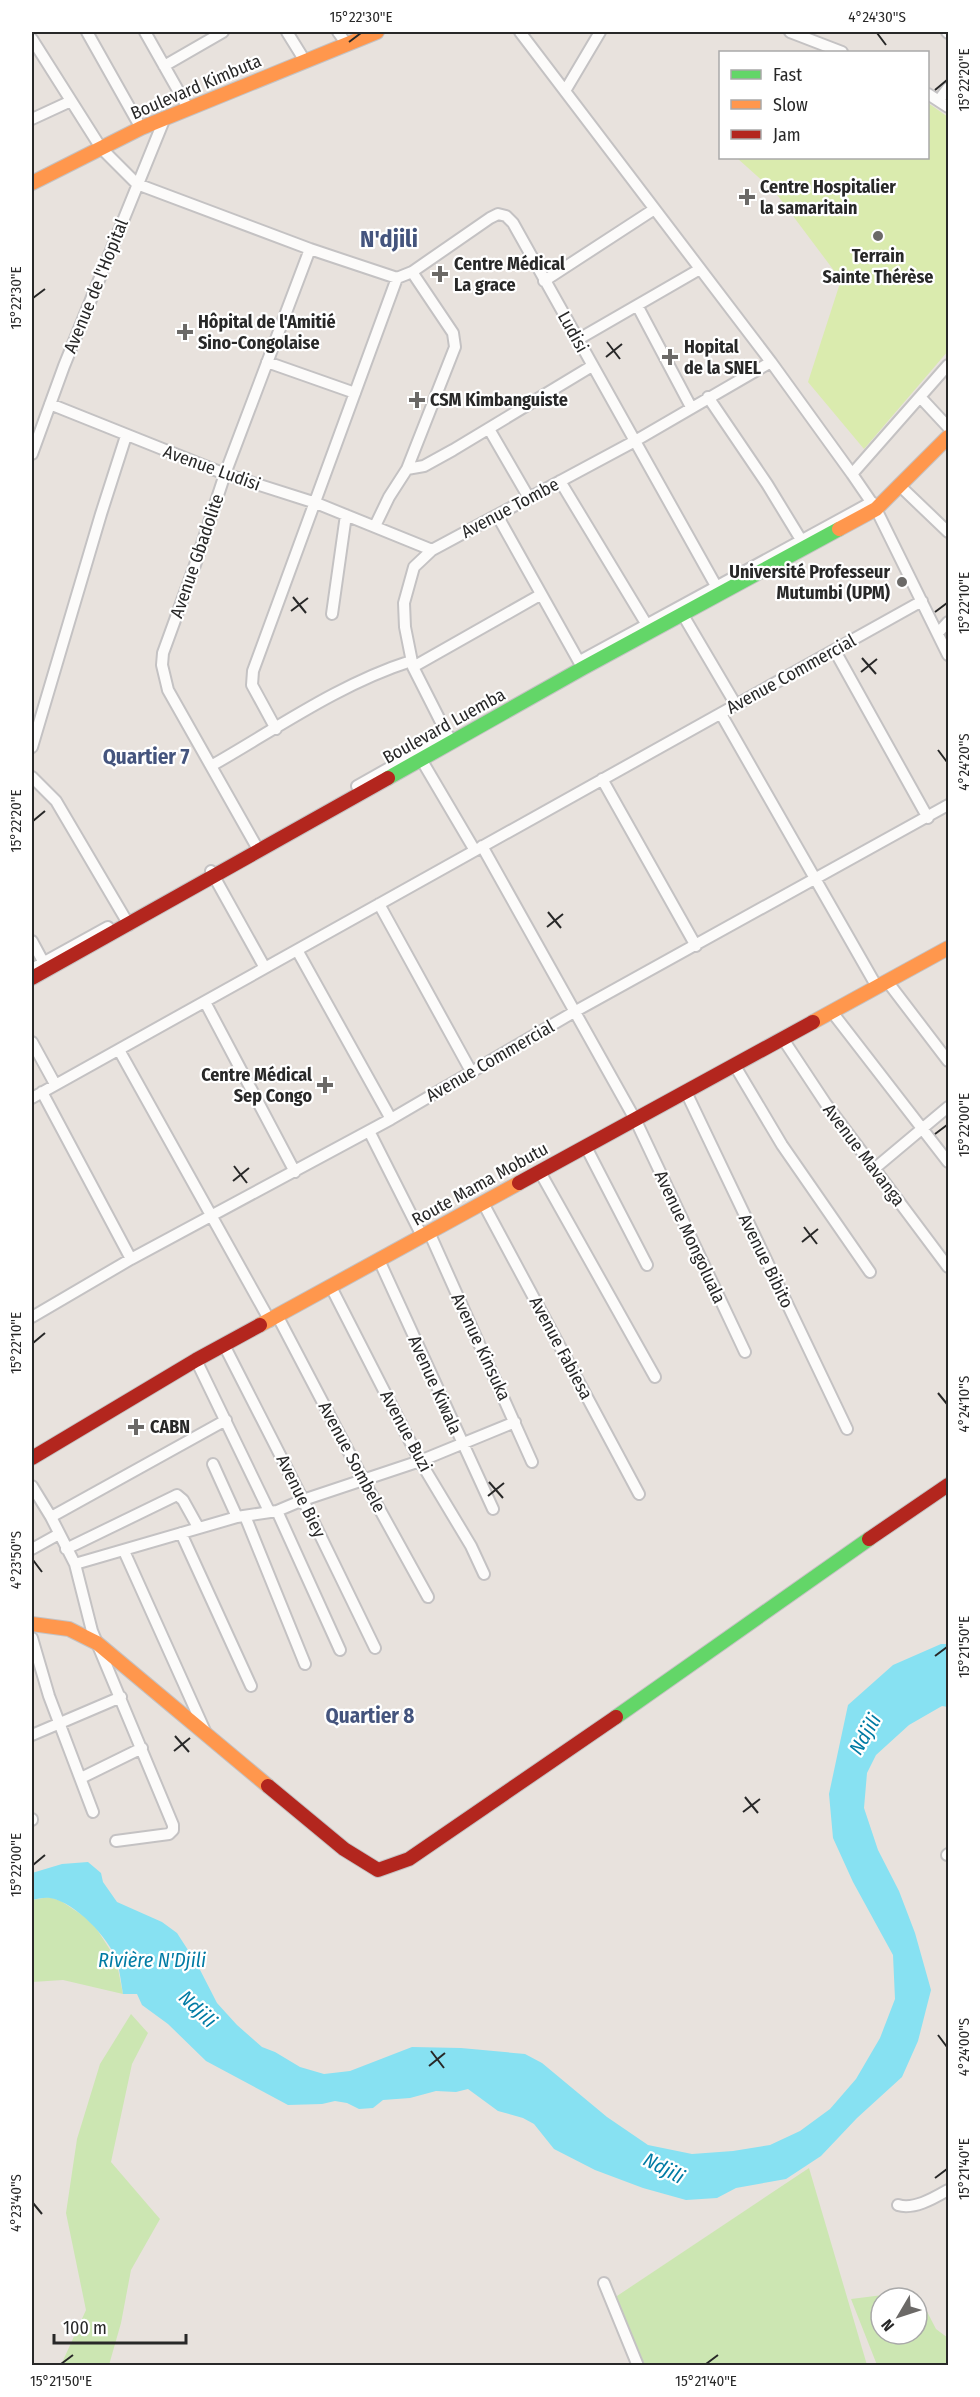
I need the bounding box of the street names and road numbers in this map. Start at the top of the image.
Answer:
street label: Boulevard Kimbuta [127,49,265,124]
street label: Avenue de l'Hopital [59,215,133,356]
street label: Ludisi [553,308,593,356]
street label: Avenue Ludisi [160,440,264,496]
street label: Avenue Tombe [457,473,563,543]
street label: Avenue Gbadolite [165,491,229,621]
street label: Avenue Commercial [722,629,860,719]
street label: Boulevard Luemba [379,683,509,769]
street label: Avenue Commercial [422,1015,558,1107]
street label: Avenue Mavanga [818,1099,910,1211]
street label: Route Mama Mobutu [408,1137,552,1231]
street label: Avenue Mongoluala [650,1167,730,1307]
street label: Avenue Bibito [734,1210,798,1312]
street label: Avenue Kinsuka [447,1290,516,1404]
street label: Avenue Fabiesa [525,1293,597,1403]
street label: Avenue Kiwala [403,1332,467,1438]
street label: Avenue Buzi [375,1386,437,1476]
street label: Avenue Sombele [314,1398,391,1516]
street label: Avenue Biey [271,1451,331,1541]

